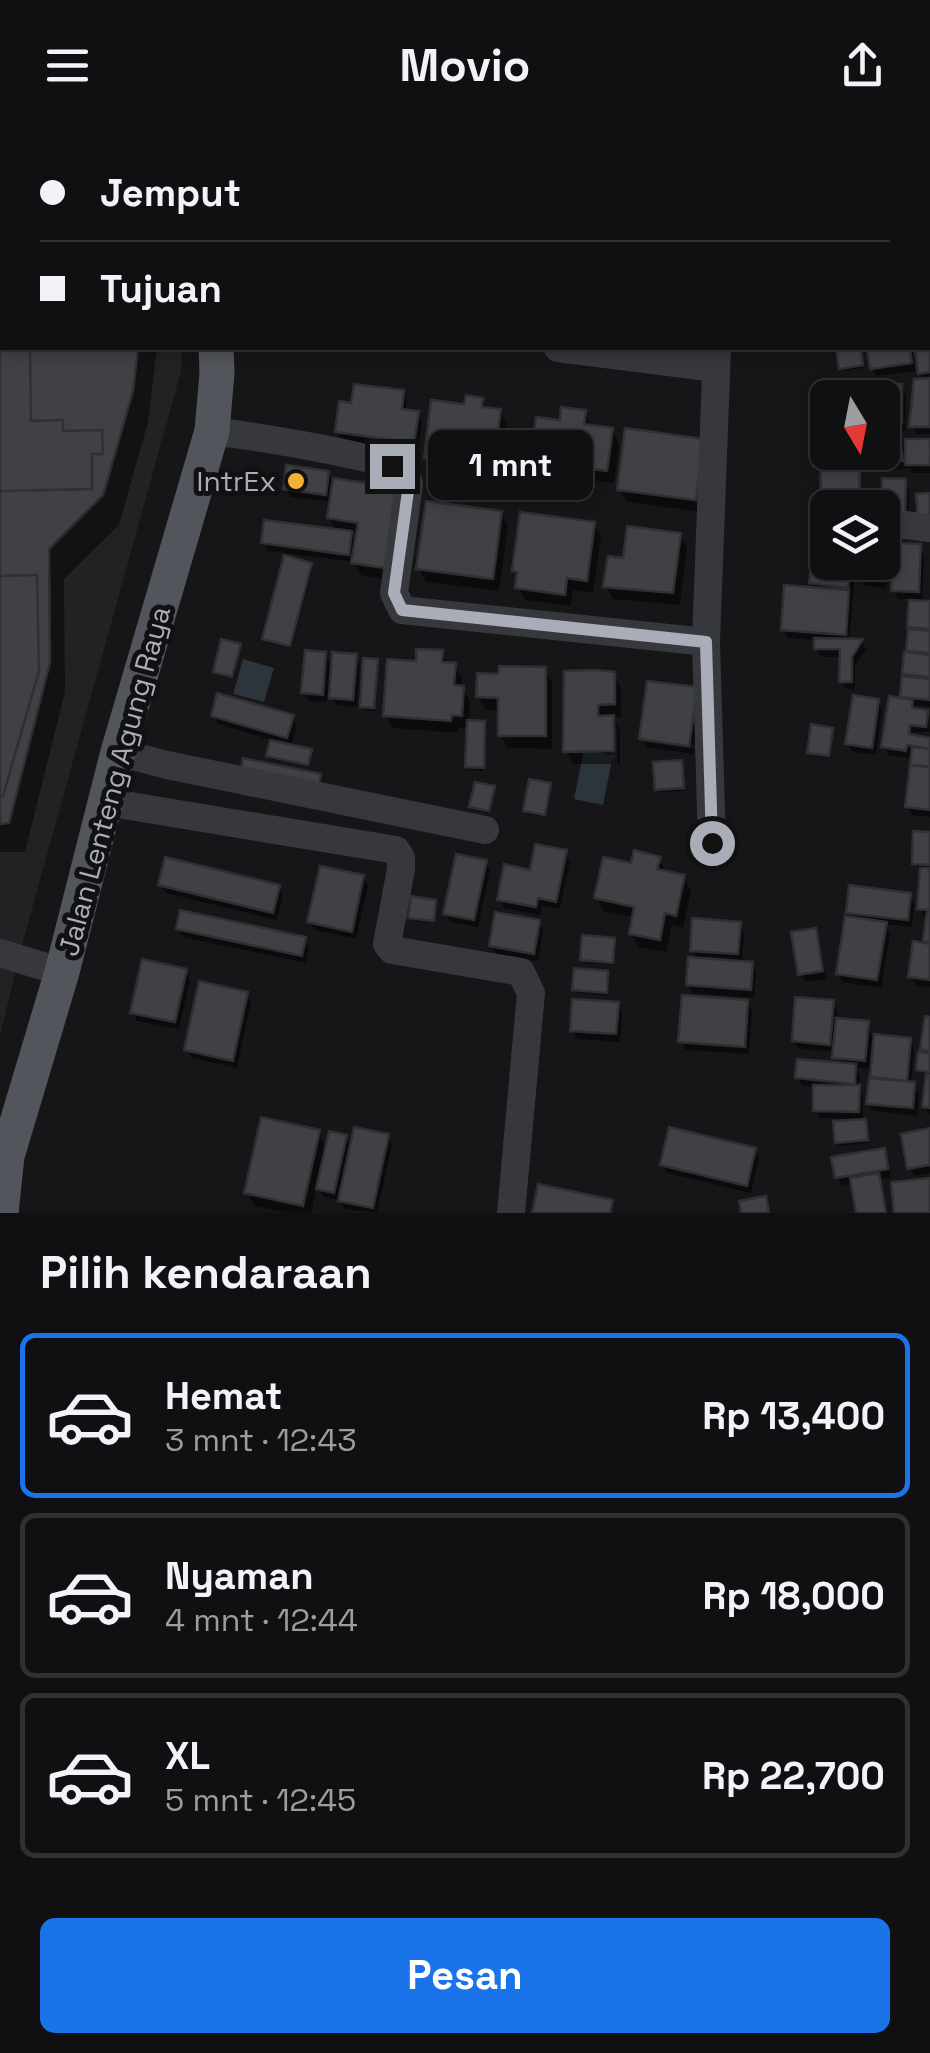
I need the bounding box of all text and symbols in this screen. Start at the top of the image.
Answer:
text: Movio [400,37,530,94]
icon: menu [40,38,95,93]
icon: share [835,38,890,93]
text: Jemput [100,169,241,217]
text: Tujuan [100,265,222,313]
north arrow [810,380,900,470]
map controls [810,380,900,580]
callout: 1 mnt [427,431,592,501]
route end [370,444,415,489]
text: 1 mnt [469,445,552,485]
place label: IntrEx [197,463,276,499]
marker: IntrEx [285,470,307,492]
button: layers [810,490,900,580]
street label: Jalan Lenteng Agung Raya [50,602,178,960]
route start [690,821,735,866]
text: Pilih kendaraan [40,1244,372,1301]
icon: car [45,1371,135,1461]
text: Hemat [165,1372,282,1420]
text: Rp 13,400 [702,1392,885,1440]
text: 3 mnt · 12:43 [165,1420,357,1460]
icon: car [45,1551,135,1641]
text: Nyaman [165,1552,314,1600]
text: Rp 18,000 [703,1572,885,1620]
text: 4 mnt · 12:44 [165,1600,358,1640]
icon: car [45,1731,135,1821]
text: XL [165,1732,210,1780]
text: Rp 22,700 [702,1752,885,1800]
text: 5 mnt · 12:45 [165,1780,356,1820]
button: Pesan [40,1918,890,2033]

